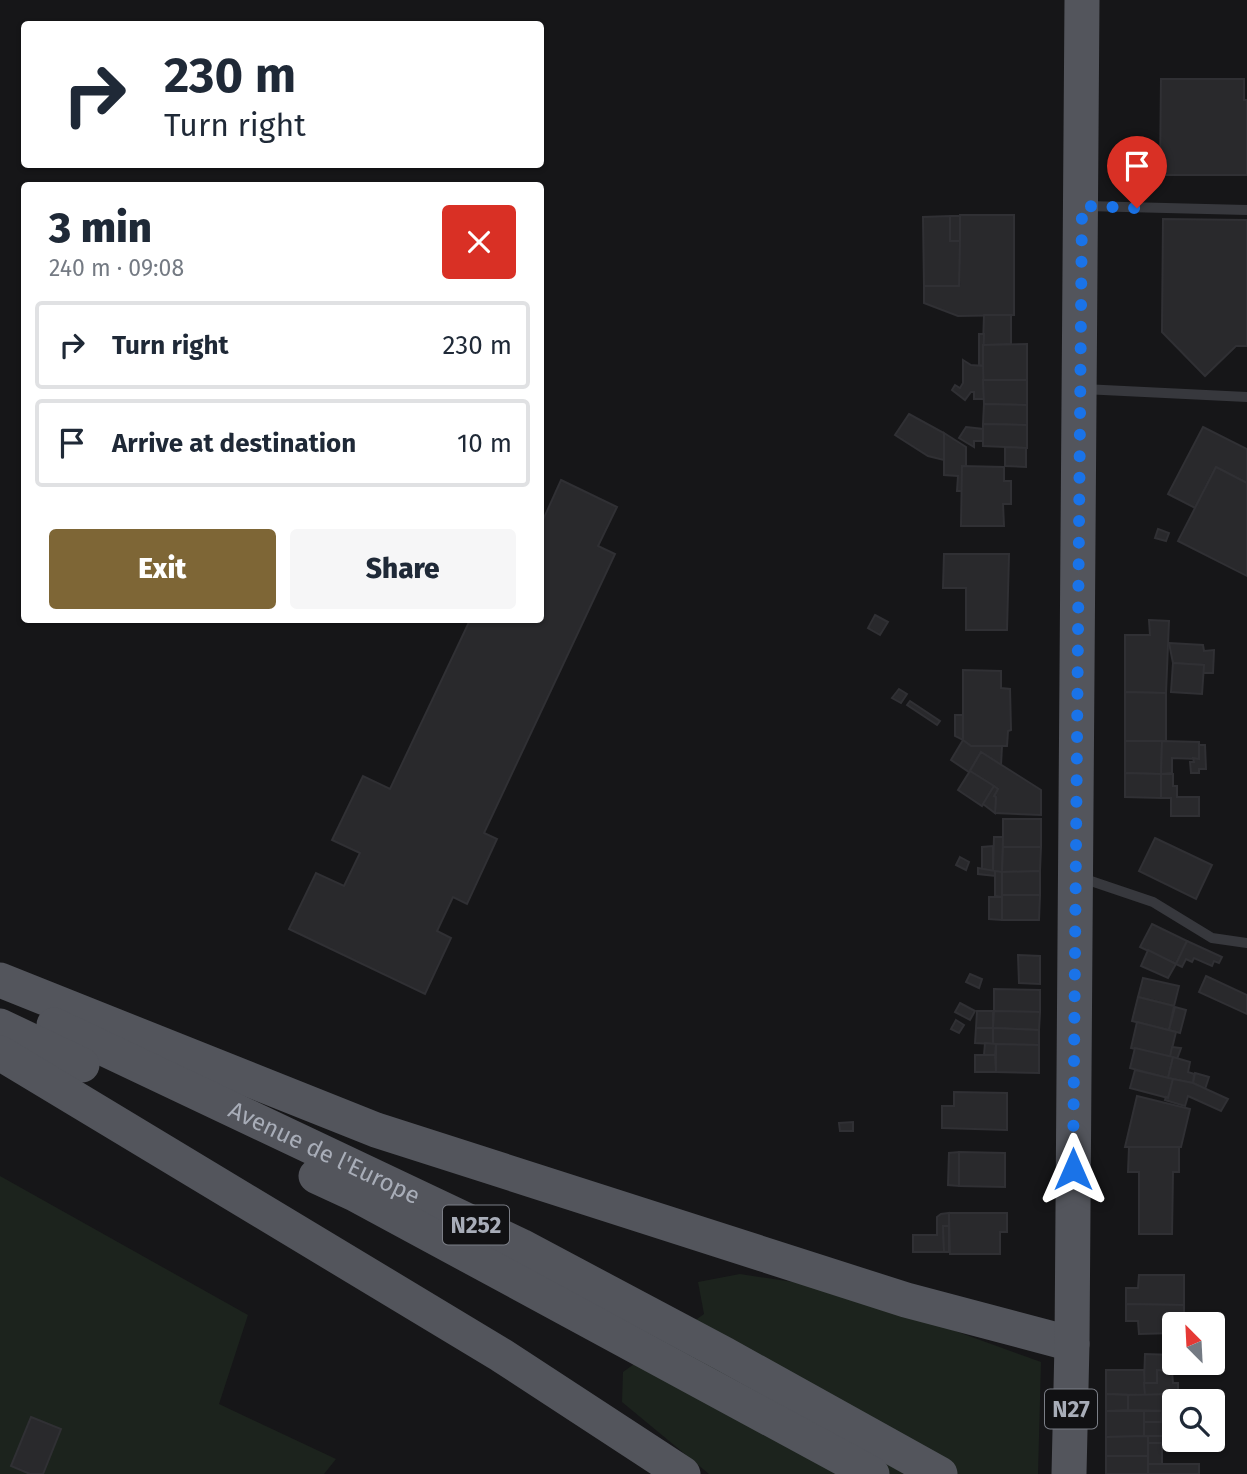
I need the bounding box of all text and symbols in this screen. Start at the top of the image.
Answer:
text: 230 m [164,46,296,105]
icon: right [49,49,140,140]
text: Turn right [164,106,306,144]
pin [1107,136,1167,208]
icon: arrive [1118,147,1156,185]
text: 3 min [49,203,152,253]
button: close [442,205,516,279]
text: 240 m · 09:08 [49,254,184,282]
icon: right [53,326,91,364]
text: Turn right [112,330,229,361]
text: 230 m [443,330,512,361]
icon: arrive [53,424,91,462]
text: Arrive at destination [112,428,356,459]
text: 10 m [457,428,512,459]
button: Exit [49,529,276,609]
button: Share [290,529,516,609]
street label: Avenue de l'Europe [224,1096,424,1210]
position arrow [1036,1132,1110,1206]
road number: N252 [443,1206,509,1244]
north arrow [1162,1312,1225,1376]
map controls [1162,1312,1225,1452]
button: search [1162,1389,1225,1452]
road number: N27 [1045,1390,1097,1428]

